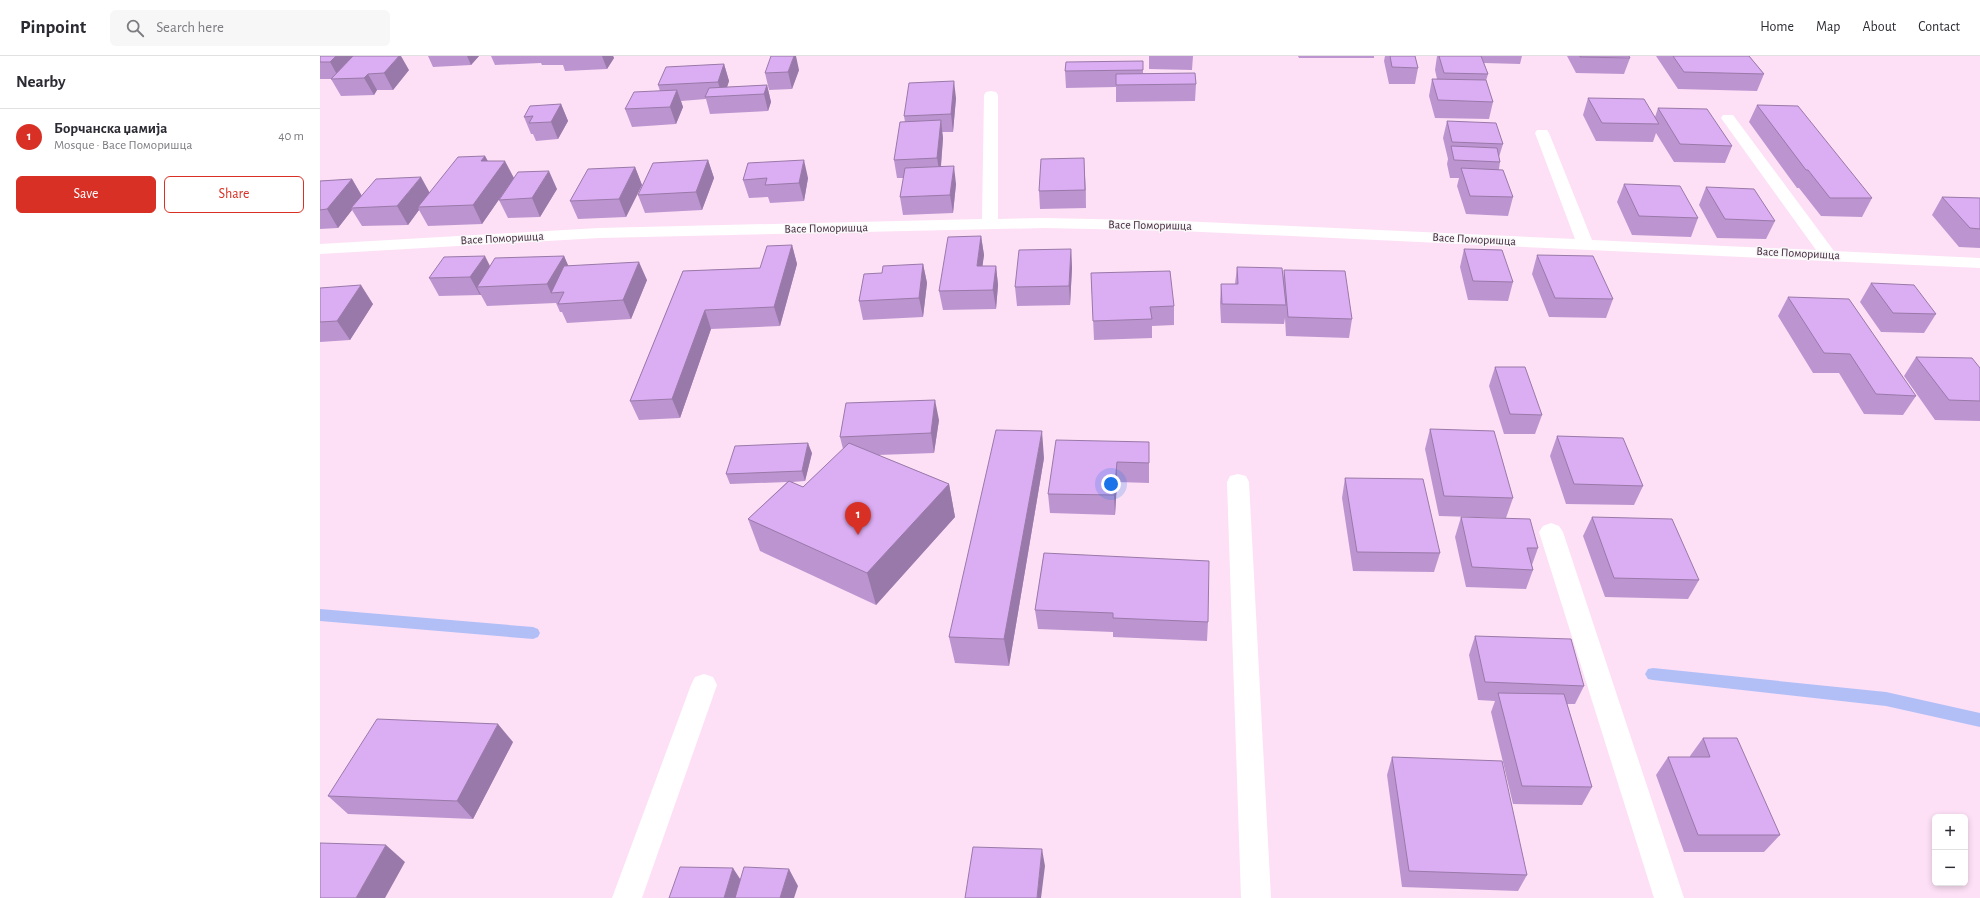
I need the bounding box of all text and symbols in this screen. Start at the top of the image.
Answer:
search box [110,10,390,46]
icon: search [124,17,146,39]
text: Pinpoint [20,18,86,37]
text: Search here [156,20,224,35]
text: Home [1760,20,1794,34]
text: Map [1816,20,1840,34]
text: About [1862,20,1896,34]
text: Contact [1918,20,1960,34]
text: Nearby [16,73,66,90]
text: Борчанска џамија [54,121,167,136]
text: 1 [27,130,31,143]
text: 40 m [278,130,304,143]
text: Mosque · Васе Поморишца [54,139,192,152]
button: Save [16,176,156,213]
button: Share [164,176,304,213]
street label: Васе Поморишца [1108,218,1192,232]
street label: Васе Поморишца [784,221,868,235]
street label: Васе Поморишца [460,230,545,246]
street label: Васе Поморишца [1432,231,1517,247]
street label: Васе Поморишца [1756,245,1841,261]
your location [1101,474,1121,494]
pin: 1 [845,502,871,535]
map controls [1932,814,1968,886]
button: + [1932,814,1968,850]
button: − [1932,850,1968,886]

